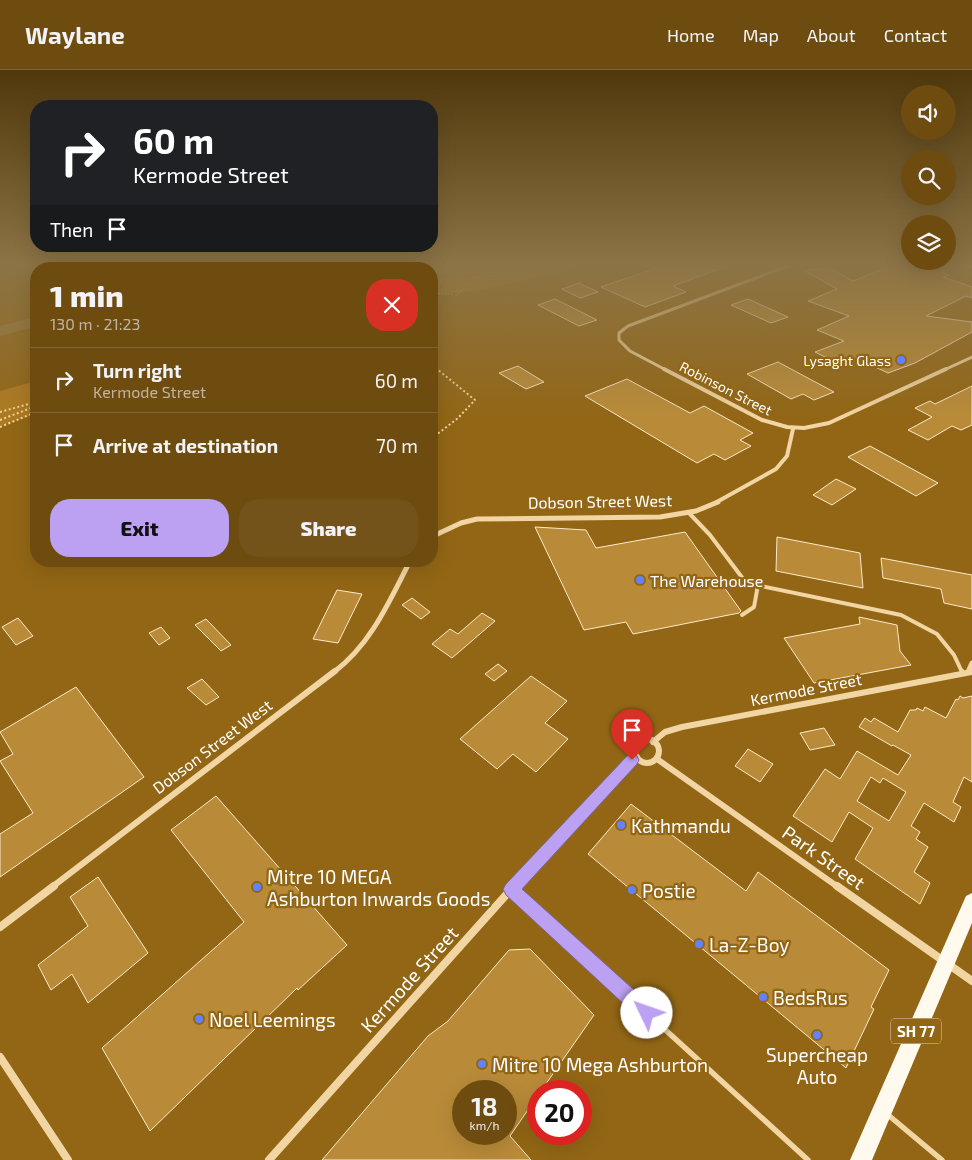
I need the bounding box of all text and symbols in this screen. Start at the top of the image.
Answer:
text: Waylane [25,20,125,49]
text: Home [667,24,715,46]
text: Map [743,24,779,46]
text: About [807,24,856,46]
text: Contact [884,24,947,46]
map controls [901,85,956,270]
button: sound [901,85,956,140]
text: 60 m [133,119,214,161]
icon: right [50,120,115,185]
button: search [901,150,956,205]
text: Kermode Street [133,161,289,187]
icon: arrive [103,215,131,243]
button: layers [901,215,956,270]
text: Then [50,218,93,241]
text: 1 min [50,277,124,313]
button: close [366,279,418,331]
text: 130 m · 21:23 [50,314,140,333]
place label: Lysaght Glass [803,352,891,369]
marker: Lysaght Glass [895,354,907,366]
street label: Robinson Street [677,357,775,419]
text: Turn right [93,359,181,382]
icon: right [50,366,78,394]
text: 60 m [375,369,418,392]
text: Kermode Street [93,382,206,401]
icon: arrive [50,431,78,459]
text: Arrive at destination [93,434,278,457]
text: 70 m [376,434,418,457]
street label: Dobson Street West [528,490,672,512]
button: Exit [50,499,229,557]
button: Share [239,499,418,557]
place label: The Warehouse [650,571,763,590]
marker: The Warehouse [634,574,646,586]
street label: Kermode Street [749,669,863,709]
street label: Dobson Street West [149,695,275,797]
pin [611,709,653,760]
icon: arrive [618,716,646,744]
place label: Kathmandu [631,814,731,837]
marker: Kathmandu [615,819,627,831]
street label: Park Street [778,820,870,894]
place label: Mitre 10 MEGA Ashburton Inwards Goods [267,865,490,910]
place label: Postie [642,879,696,902]
marker: Mitre 10 MEGA Ashburton Inwards Goods [251,881,263,893]
marker: Postie [626,884,638,896]
street label: Kermode Street [355,921,463,1037]
place label: La-Z-Boy [709,933,789,956]
marker: La-Z-Boy [693,938,705,950]
position arrow [620,986,672,1038]
place label: BedsRus [773,986,848,1009]
marker: BedsRus [757,991,769,1003]
place label: Noel Leemings [209,1008,336,1031]
marker: Noel Leemings [193,1013,205,1025]
road number: SH 77 [891,1018,941,1044]
marker: Supercheap Auto [811,1029,823,1041]
place label: Supercheap Auto [766,1043,868,1088]
place label: Mitre 10 Mega Ashburton [492,1053,708,1076]
marker: Mitre 10 Mega Ashburton [476,1058,488,1070]
speed limit sign: 20 [527,1080,592,1145]
text: 18 [471,1091,498,1121]
text: km/h [470,1118,499,1132]

